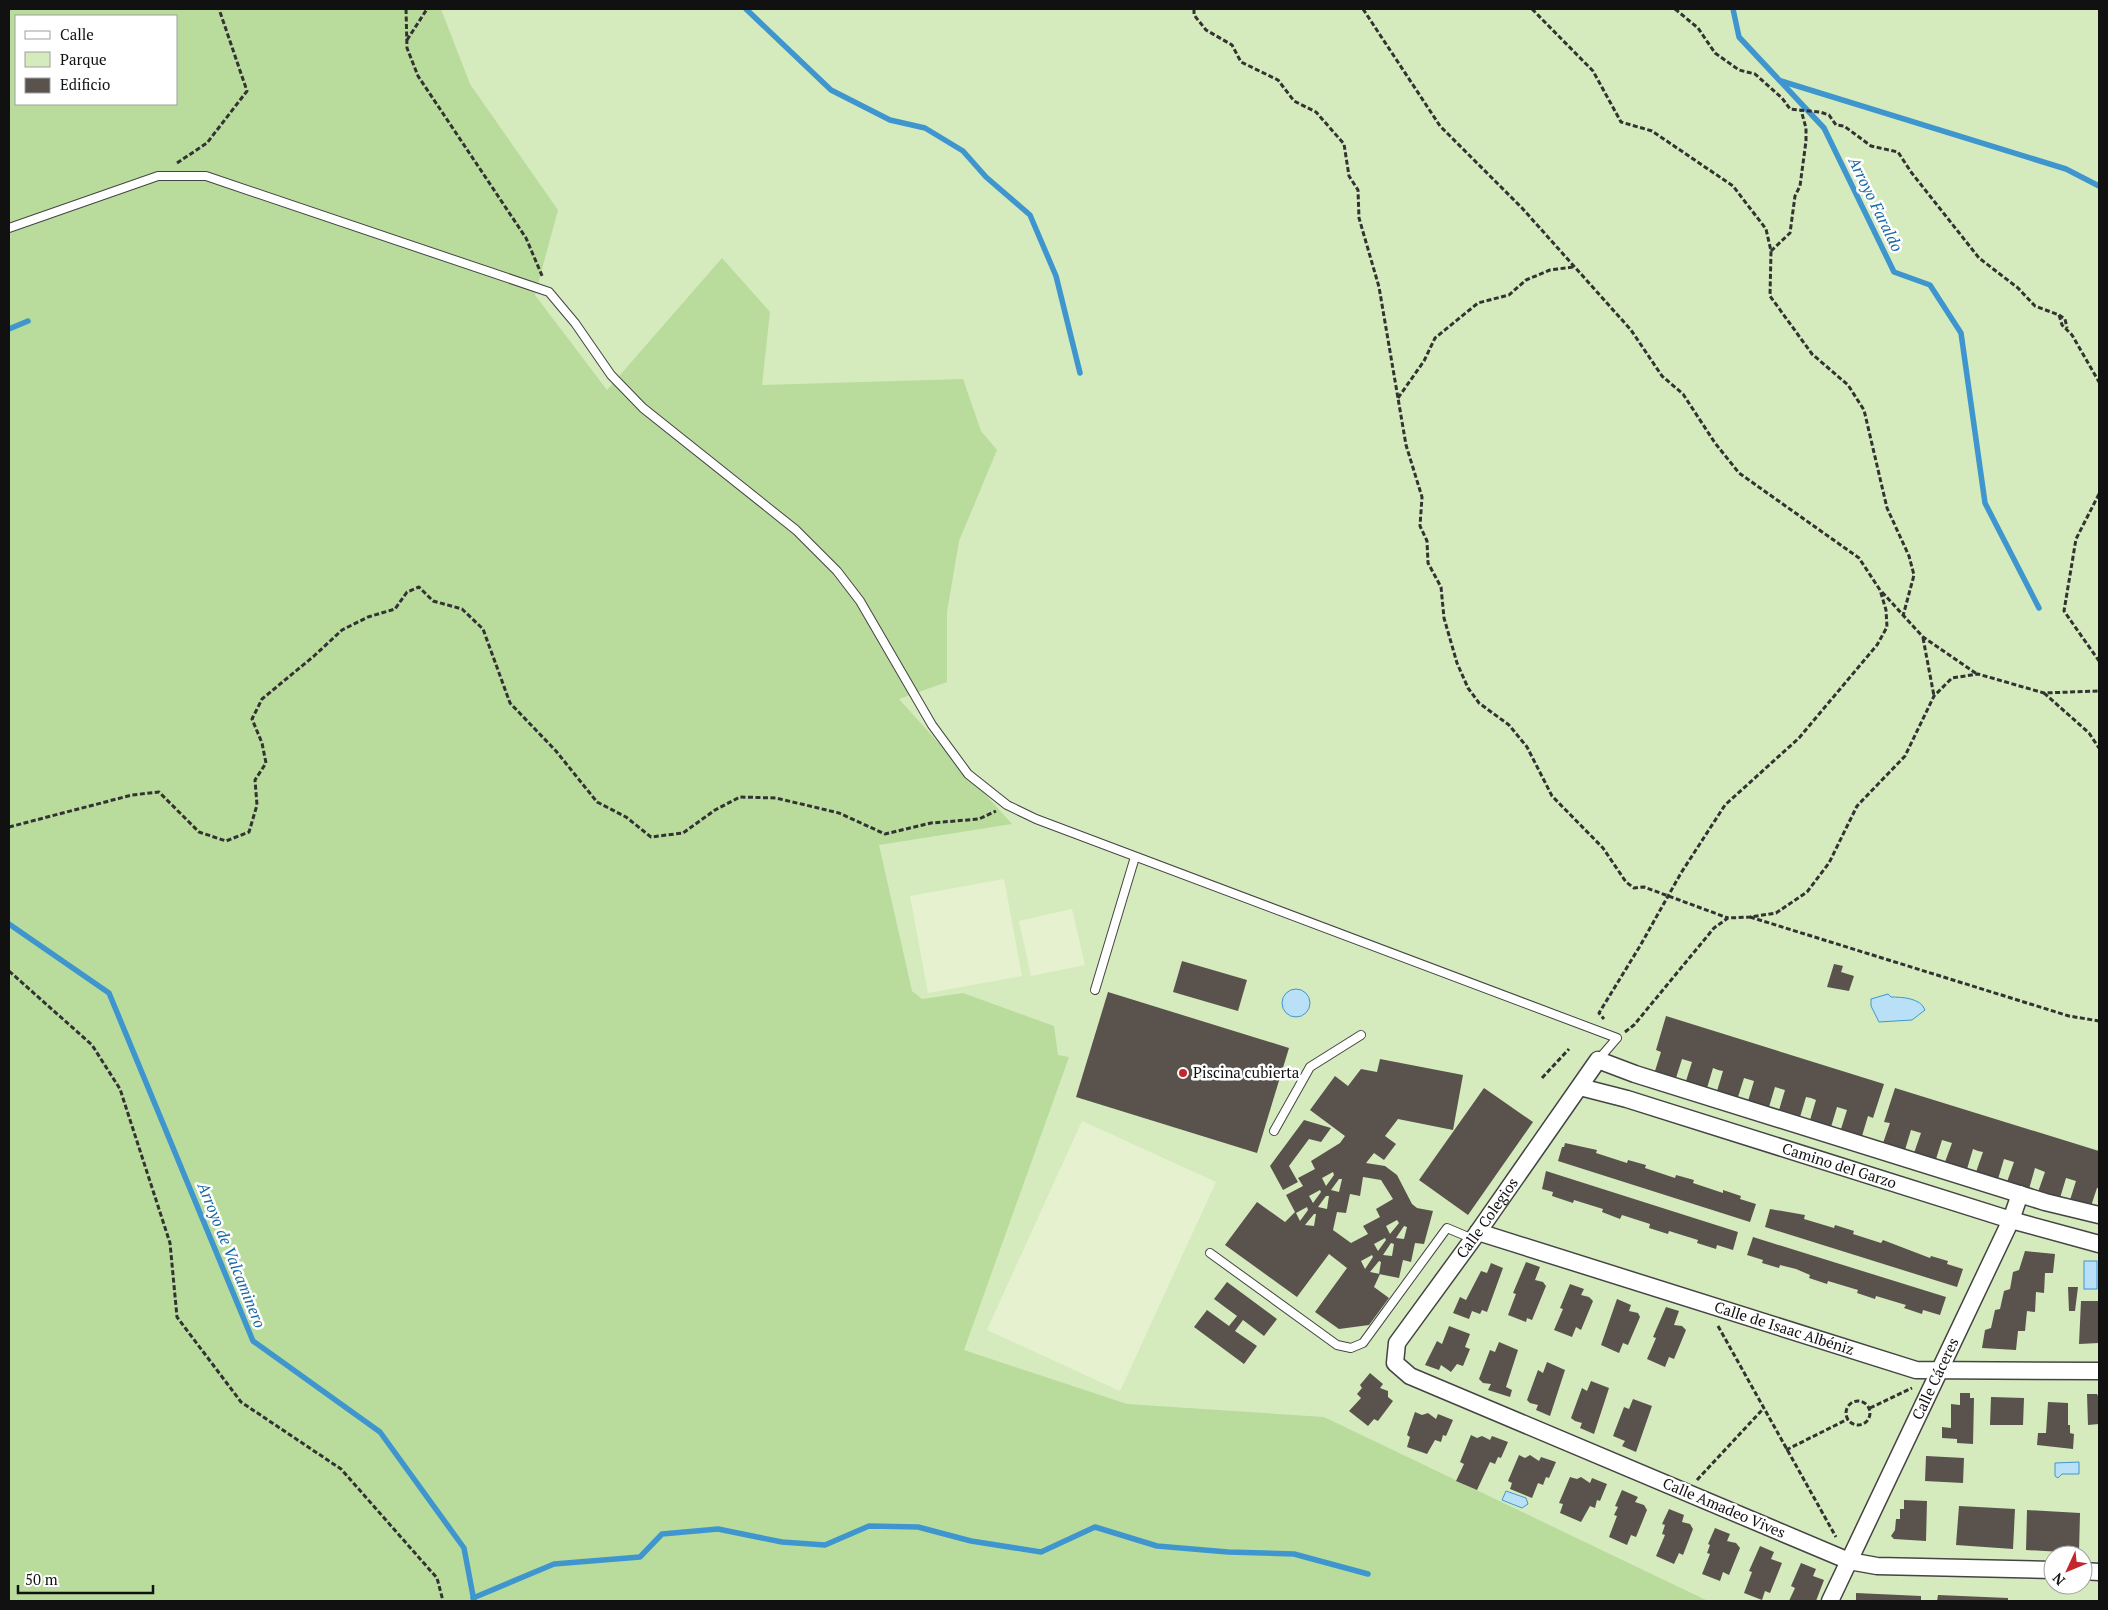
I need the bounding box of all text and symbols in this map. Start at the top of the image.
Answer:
legend [15,15,178,105]
text: Calle [60,24,94,44]
text: Parque [60,49,107,69]
text: Edificio [60,74,110,94]
water label: Arroyo Faraldo [1843,152,1908,255]
place label: Piscina cubierta [1193,1062,1300,1082]
marker: Piscina cubierta [1177,1067,1189,1079]
street label: Camino del Garzo [1780,1138,1899,1192]
street label: Calle Colegios [1451,1173,1522,1262]
water label: Arroyo de Valcaminero [192,1178,271,1331]
street label: Calle de Isaac Albéniz [1712,1296,1857,1359]
street label: Calle Cáceres [1907,1334,1963,1423]
street label: Calle Amadeo Vives [1660,1472,1789,1542]
north arrow [2043,1545,2093,1595]
scale bar [18,1562,152,1594]
text: 50 m [25,1569,58,1589]
text: N [2048,1569,2069,1590]

